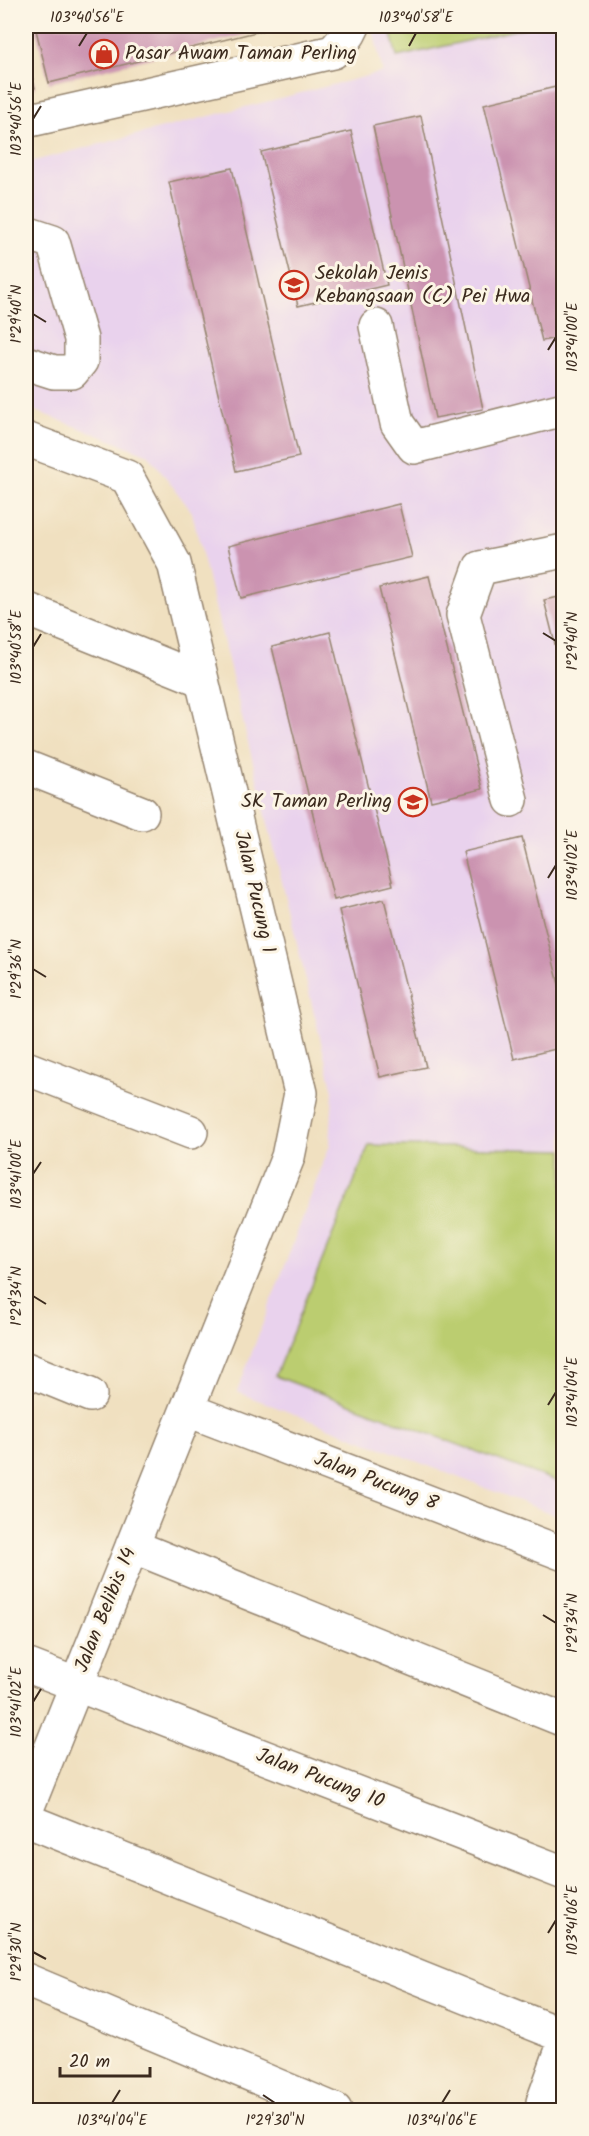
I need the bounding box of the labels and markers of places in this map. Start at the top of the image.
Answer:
shop icon: Pasar Awam Taman Perling [88,38,120,70]
place label: Pasar Awam Taman Perling [125,38,357,70]
place label: Sekolah Jenis Kebangsaan (C) Pei Hwa [315,258,530,313]
school or university icon: Sekolah Jenis Kebangsaan (C) Pei Hwa [278,269,310,301]
place label: SK Taman Perling [241,786,392,818]
school or university icon: SK Taman Perling [397,786,429,818]

